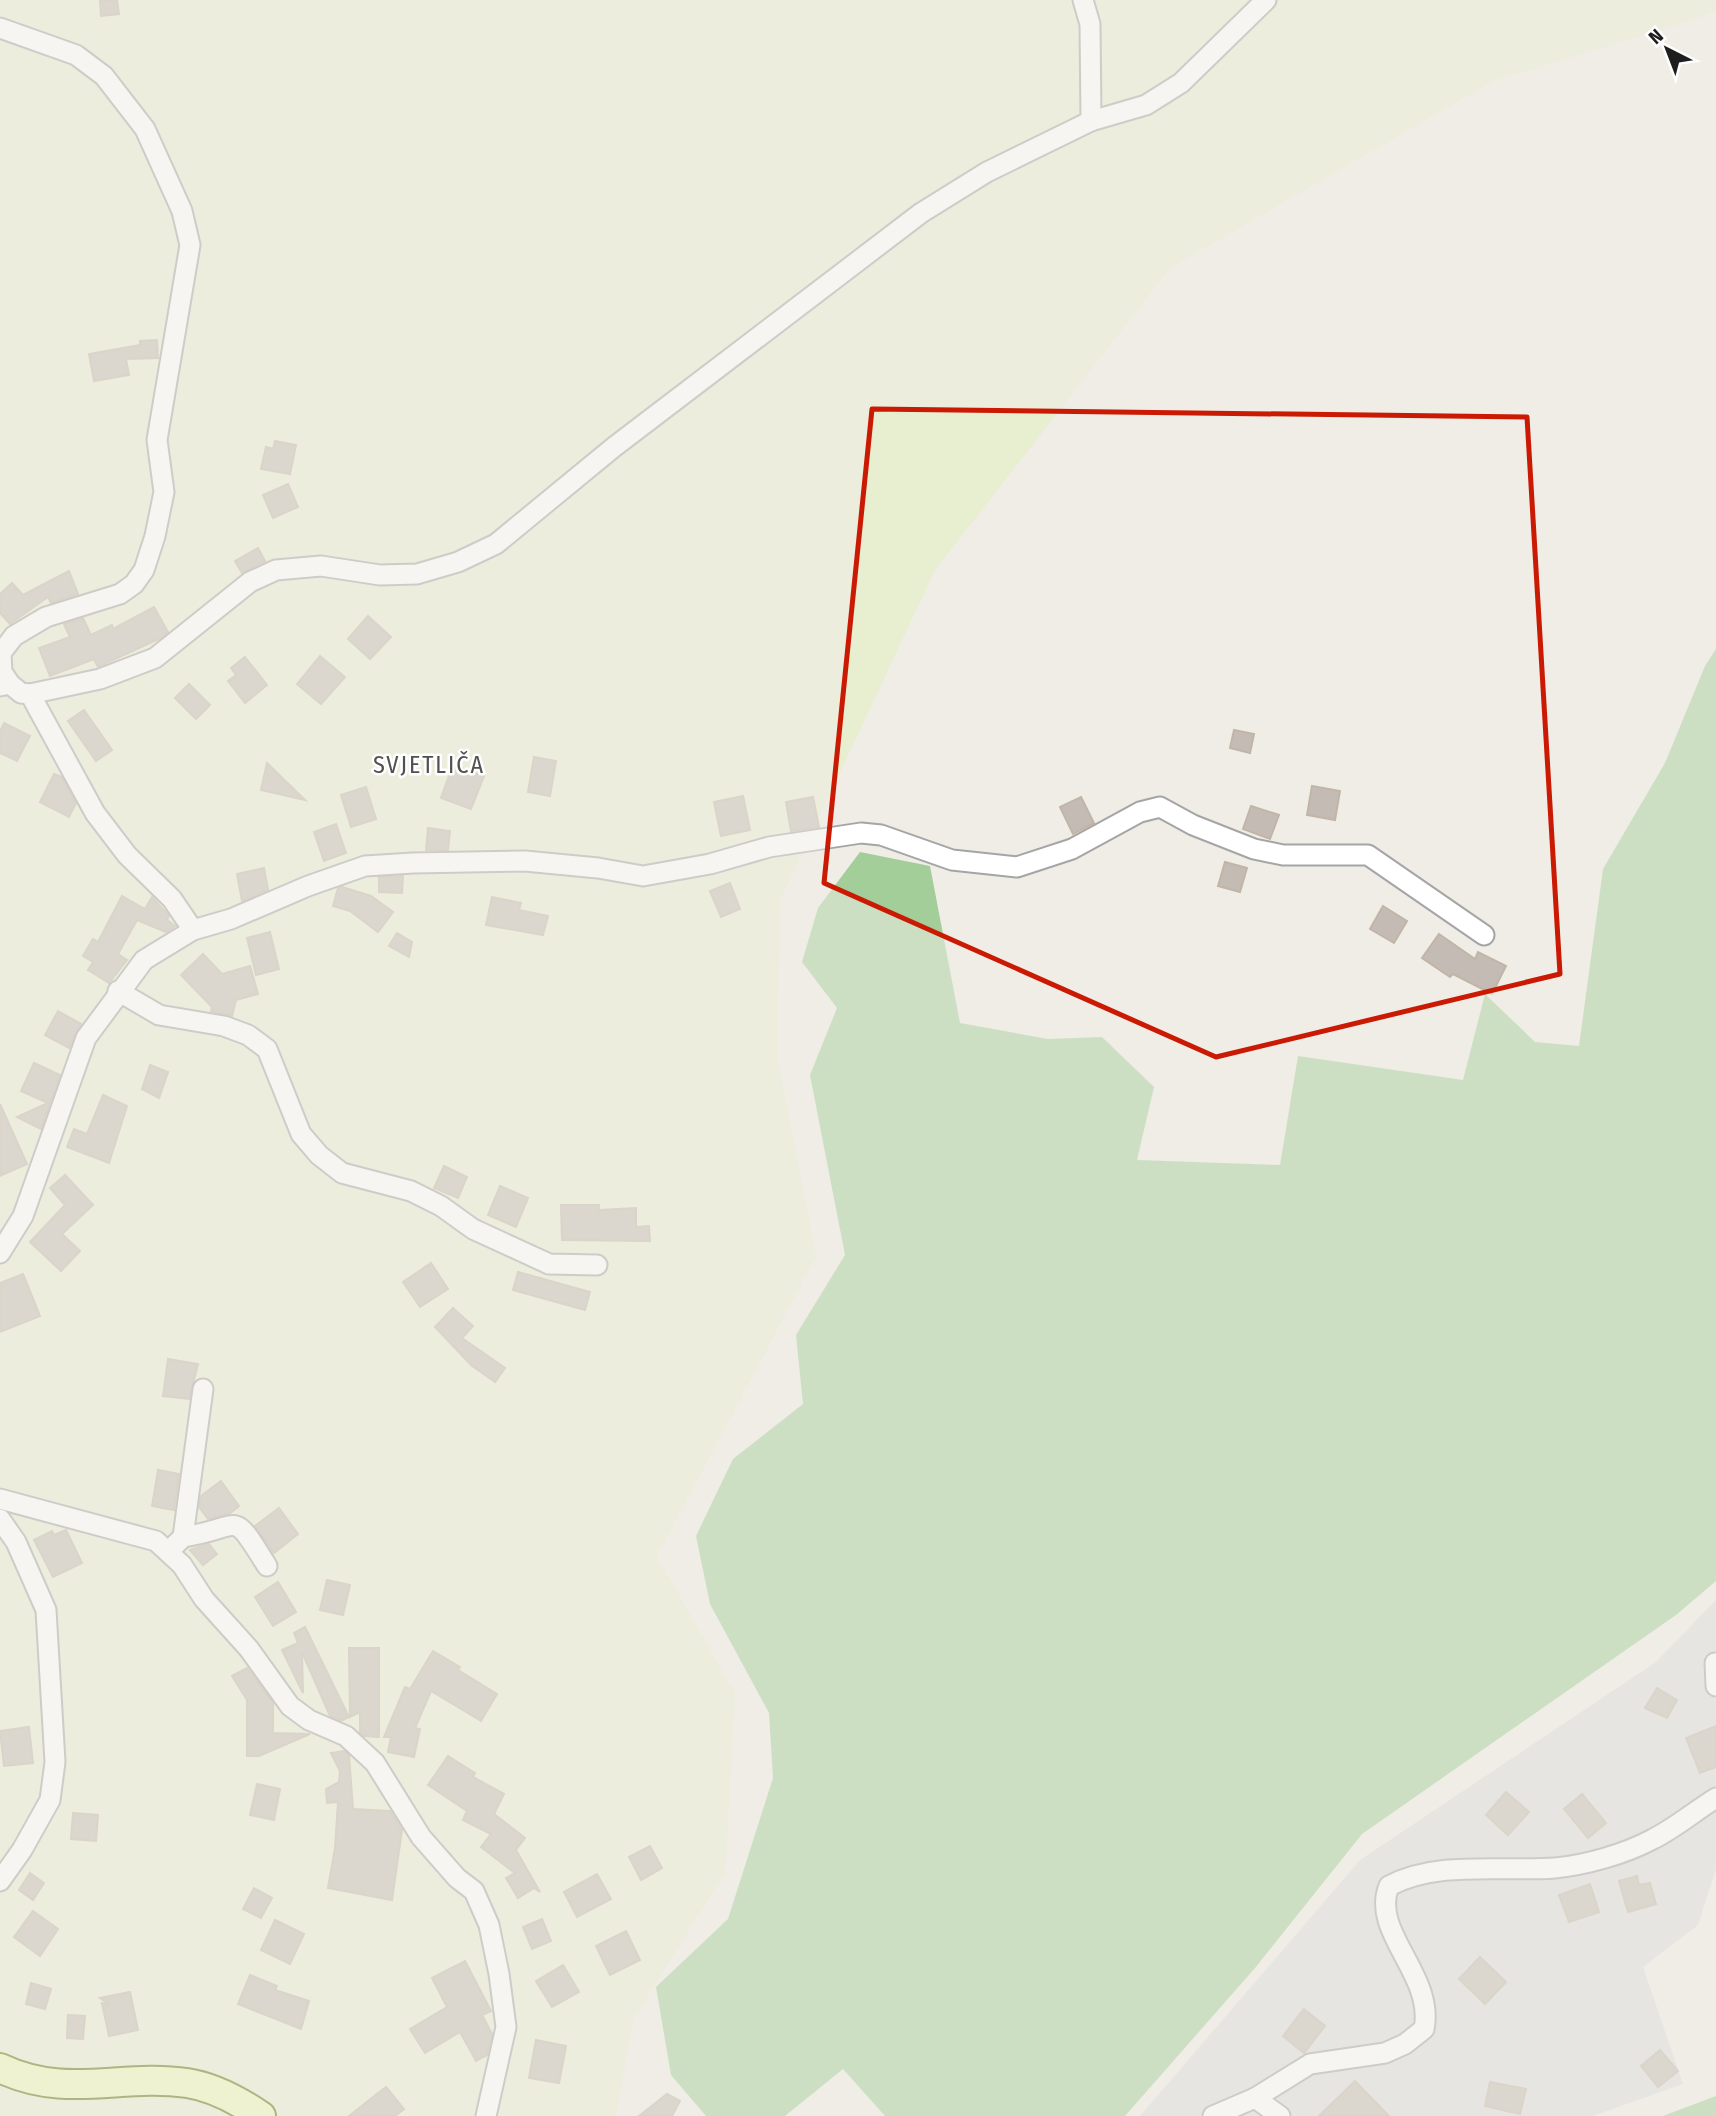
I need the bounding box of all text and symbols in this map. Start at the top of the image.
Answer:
north arrow [1632,14,1702,84]
text: N [1644,24,1668,49]
district label: SVJETLIČA [373,750,485,779]

